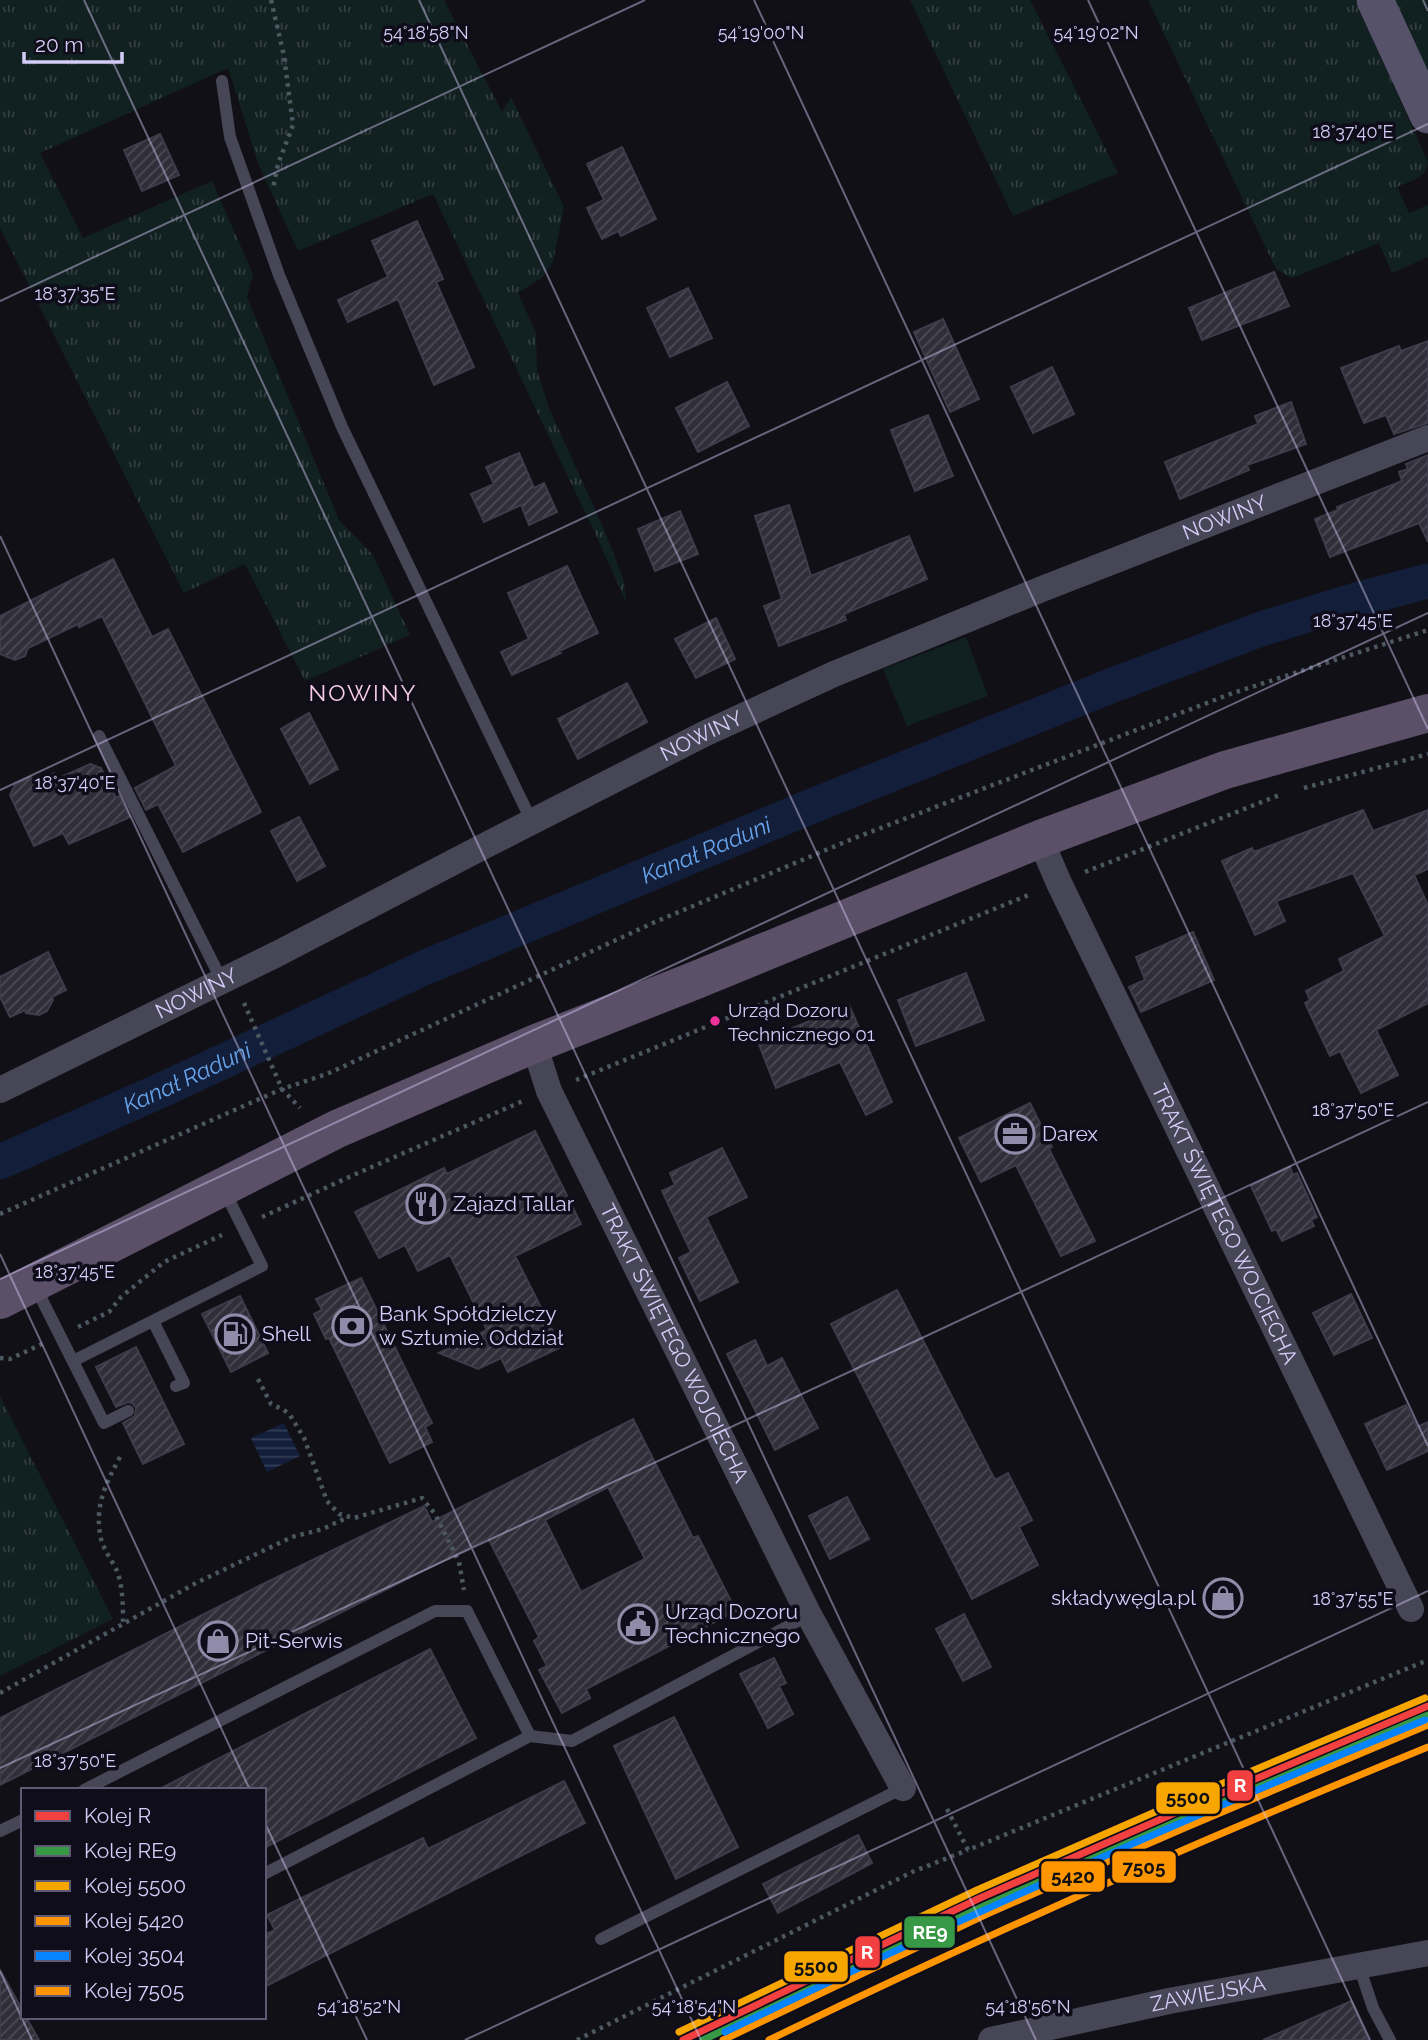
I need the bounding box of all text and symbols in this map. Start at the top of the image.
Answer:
scale bar [24,21,122,65]
text: 54°18'58"N [383,22,469,43]
text: 54°19'00"N [718,22,804,43]
text: 54°19'02"N [1053,22,1139,43]
text: 20 m [35,32,83,57]
text: 18°37'40"E [1312,121,1394,142]
text: 18°37'35"E [34,283,116,304]
street label: NOWINY [1179,489,1271,545]
text: 18°37'45"E [1313,610,1393,631]
district label: NOWINY [309,679,417,706]
street label: NOWINY [656,705,747,766]
text: 18°37'40"E [34,772,116,793]
water label: Kanał Raduni [637,810,776,889]
street label: NOWINY [151,962,242,1024]
place label: Urząd Dozoru Technicznego 01 [728,999,875,1045]
marker: Urząd Dozoru Technicznego 01 [708,1014,722,1028]
water label: Kanał Raduni [119,1036,256,1118]
street label: TRAKT ŚWIĘTEGO WOJCIECHA [1146,1080,1303,1368]
text: 18°37'50"E [1312,1099,1394,1120]
office icon: Darex [994,1113,1036,1155]
place label: Darex [1042,1121,1098,1146]
restaurant icon: Zajazd Tallar [405,1183,447,1225]
place label: Zajazd Tallar [453,1191,575,1216]
street label: TRAKT ŚWIĘTEGO WOJCIECHA [595,1200,754,1487]
text: 18°37'45"E [35,1261,115,1282]
place label: Bank Spółdzielczy w Sztumie. Oddział [379,1301,564,1350]
bank icon: Bank Spółdzielczy w Sztumie. Oddział [331,1305,373,1347]
fuel station icon: Shell [214,1313,256,1355]
place label: Shell [262,1321,311,1346]
shop icon: składywęgla.pl [1202,1577,1244,1619]
place label: składywęgla.pl [1051,1585,1196,1610]
text: 18°37'55"E [1312,1588,1394,1609]
place label: Urząd Dozoru Technicznego [665,1599,800,1648]
public building icon: Urząd Dozoru Technicznego [617,1603,659,1645]
shop icon: Pit-Serwis [197,1620,239,1662]
place label: Pit-Serwis [245,1628,343,1653]
text: 18°37'50"E [34,1750,116,1771]
line badge: R [1226,1769,1254,1802]
text: R [1234,1774,1247,1796]
line badge: 5500 [1155,1781,1221,1815]
text: 5500 [1166,1786,1210,1808]
legend [21,1788,266,2019]
text: Kolej R [84,1803,151,1828]
text: Kolej RE9 [84,1838,176,1863]
line badge: 7505 [1111,1850,1177,1884]
text: 7505 [1122,1856,1166,1878]
line badge: 5420 [1040,1860,1106,1893]
text: 5420 [1051,1865,1095,1887]
text: Kolej 5500 [84,1873,186,1898]
text: Kolej 5420 [84,1908,184,1933]
line badge: RE9 [903,1915,956,1949]
text: RE9 [912,1921,948,1943]
line badge: R [854,1935,881,1969]
text: R [861,1941,874,1963]
text: Kolej 3504 [84,1943,184,1968]
line badge: 5500 [783,1950,849,1983]
text: 5500 [794,1955,838,1977]
street label: ZAWIEJSKA [1148,1970,1268,2017]
text: Kolej 7505 [84,1978,184,2003]
text: 54°18'52"N [317,1996,401,2017]
text: 54°18'54"N [652,1996,736,2017]
text: 54°18'56"N [985,1996,1071,2017]

